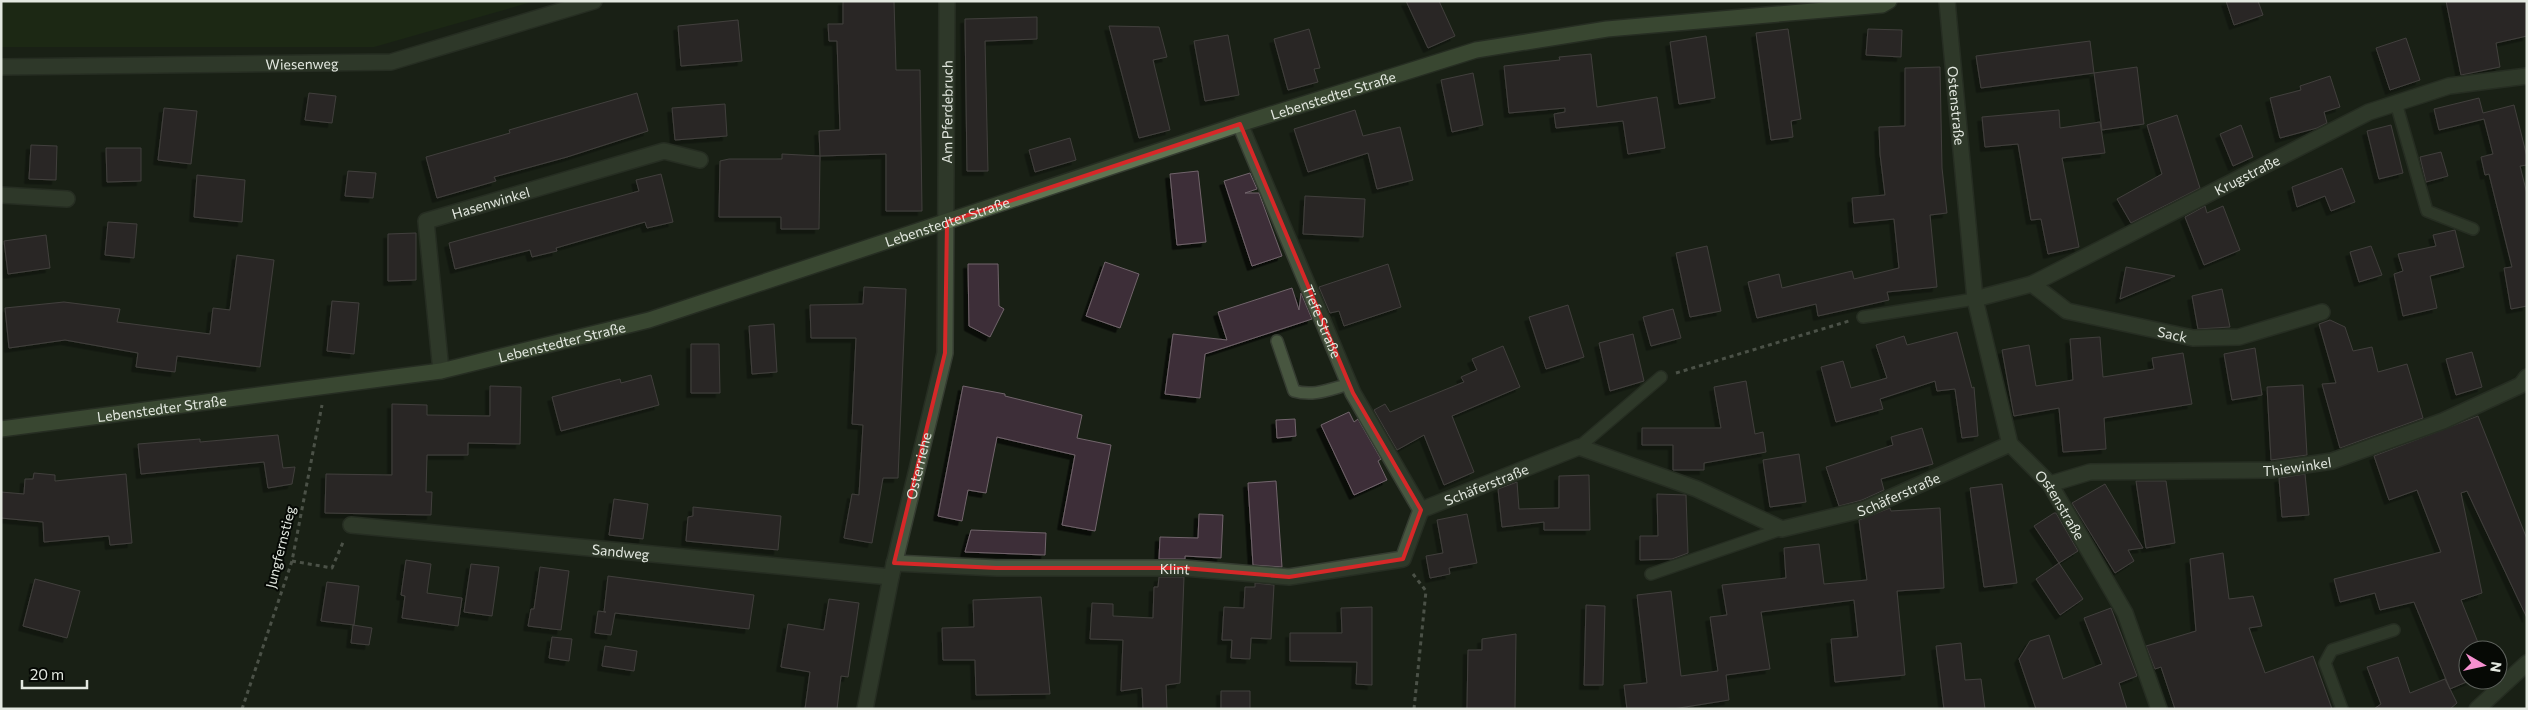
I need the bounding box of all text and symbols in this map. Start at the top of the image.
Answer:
street label: Wiesenweg [265,54,339,72]
street label: Am Pferdebruch [938,60,955,164]
street label: Ostenstraße [1945,65,1969,146]
street label: Lebenstedter Straße [1268,67,1398,122]
street label: Krugstraße [2211,151,2282,198]
street label: Hasenwinkel [449,183,532,222]
street label: Lebenstedter Straße [883,193,1012,250]
street label: Tiefe Straße [1300,282,1346,360]
street label: Lebenstedter Straße [496,318,627,365]
street label: Sack [2156,322,2189,345]
street label: Lebenstedter Straße [96,391,227,425]
street label: Osterriehe [902,430,934,501]
street label: Thiewinkel [2263,453,2332,479]
street label: Schäferstraße [1441,460,1531,508]
street label: Ostenstraße [2032,466,2089,543]
street label: Schäferstraße [1855,468,1942,519]
street label: Jungfernstieg [262,504,299,590]
street label: Sandweg [591,540,651,562]
street label: Klint [1160,560,1191,577]
north arrow [2458,640,2508,690]
scale bar [22,658,88,690]
text: N [2487,661,2506,674]
text: 20 m [30,665,64,683]

